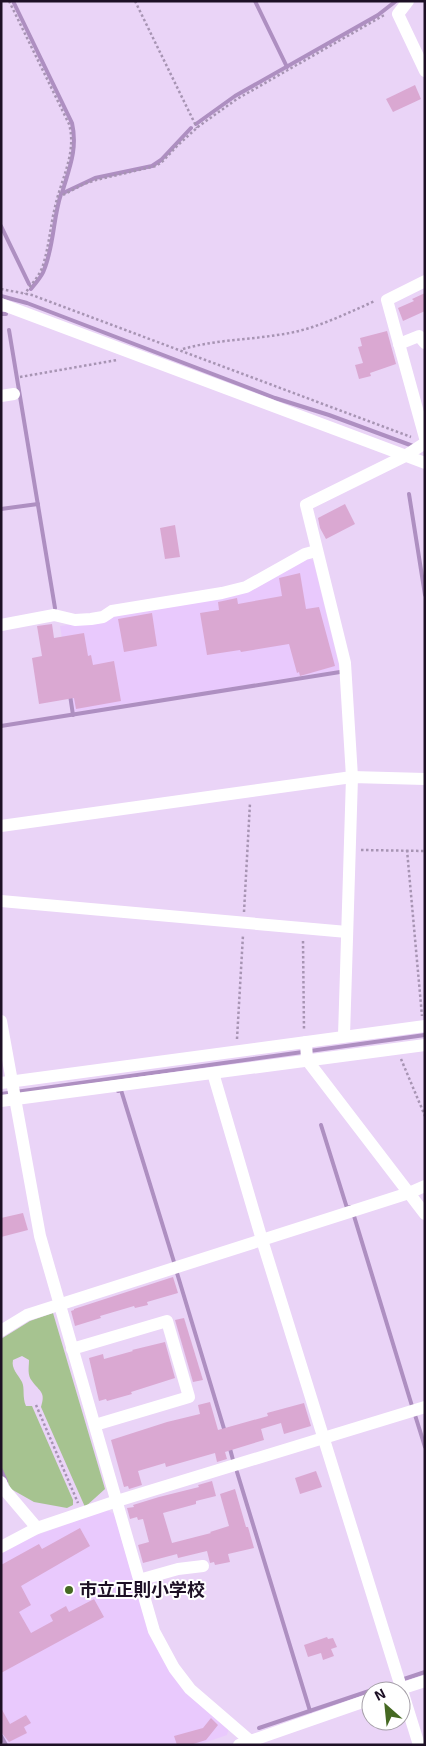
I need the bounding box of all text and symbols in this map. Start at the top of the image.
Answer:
place label: 市立正則小学校 [79,1578,205,1600]
marker: 市立正則小学校 [63,1584,75,1596]
north arrow [361,1681,411,1731]
text: N [372,1684,388,1704]

